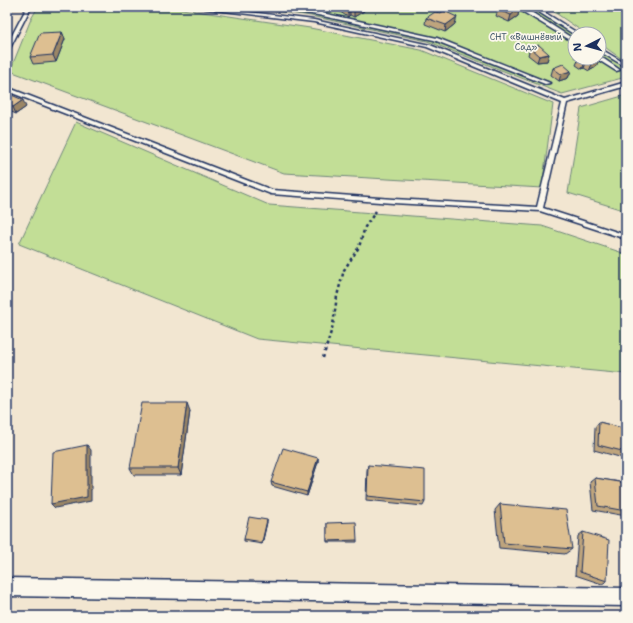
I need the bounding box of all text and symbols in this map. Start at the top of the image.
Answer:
north arrow [567,26,607,66]
park label: СНТ «Вишнёвый Сад» [490,31,562,53]
text: N [570,42,585,52]

